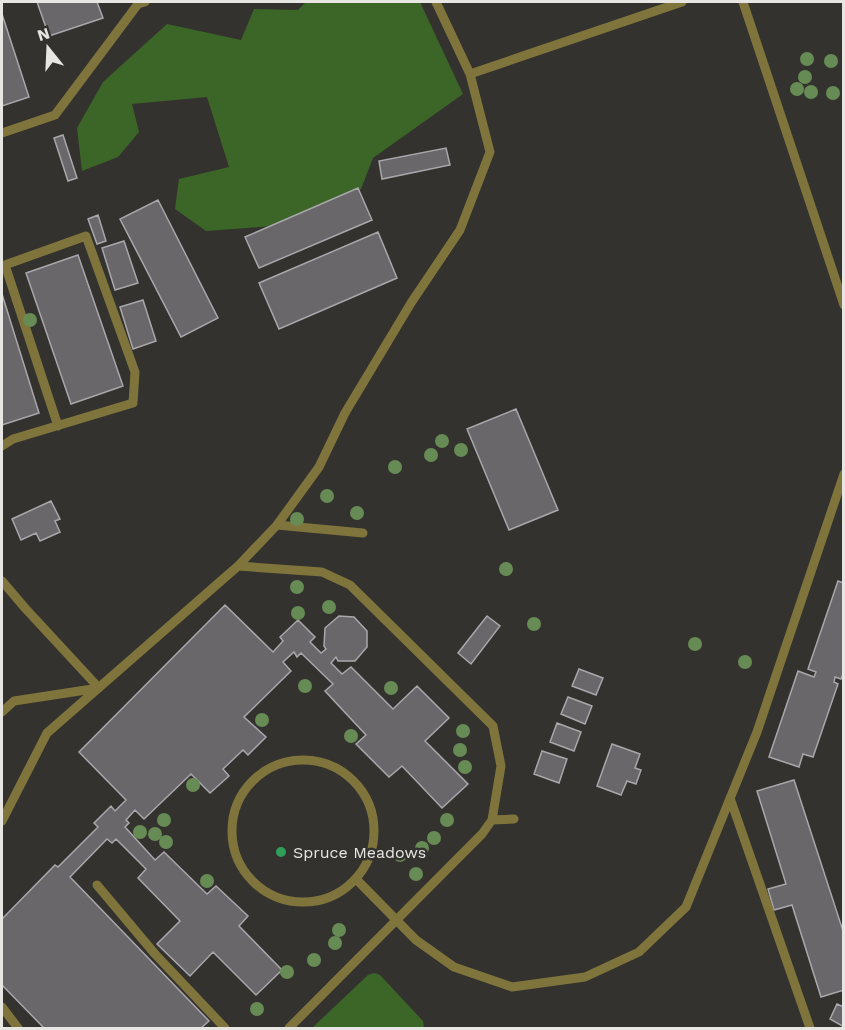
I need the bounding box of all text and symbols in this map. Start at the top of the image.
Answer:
north arrow [18,18,78,78]
text: N [35,23,52,45]
place label: Spruce Meadows [293,843,426,862]
marker: Spruce Meadows [274,845,288,859]

